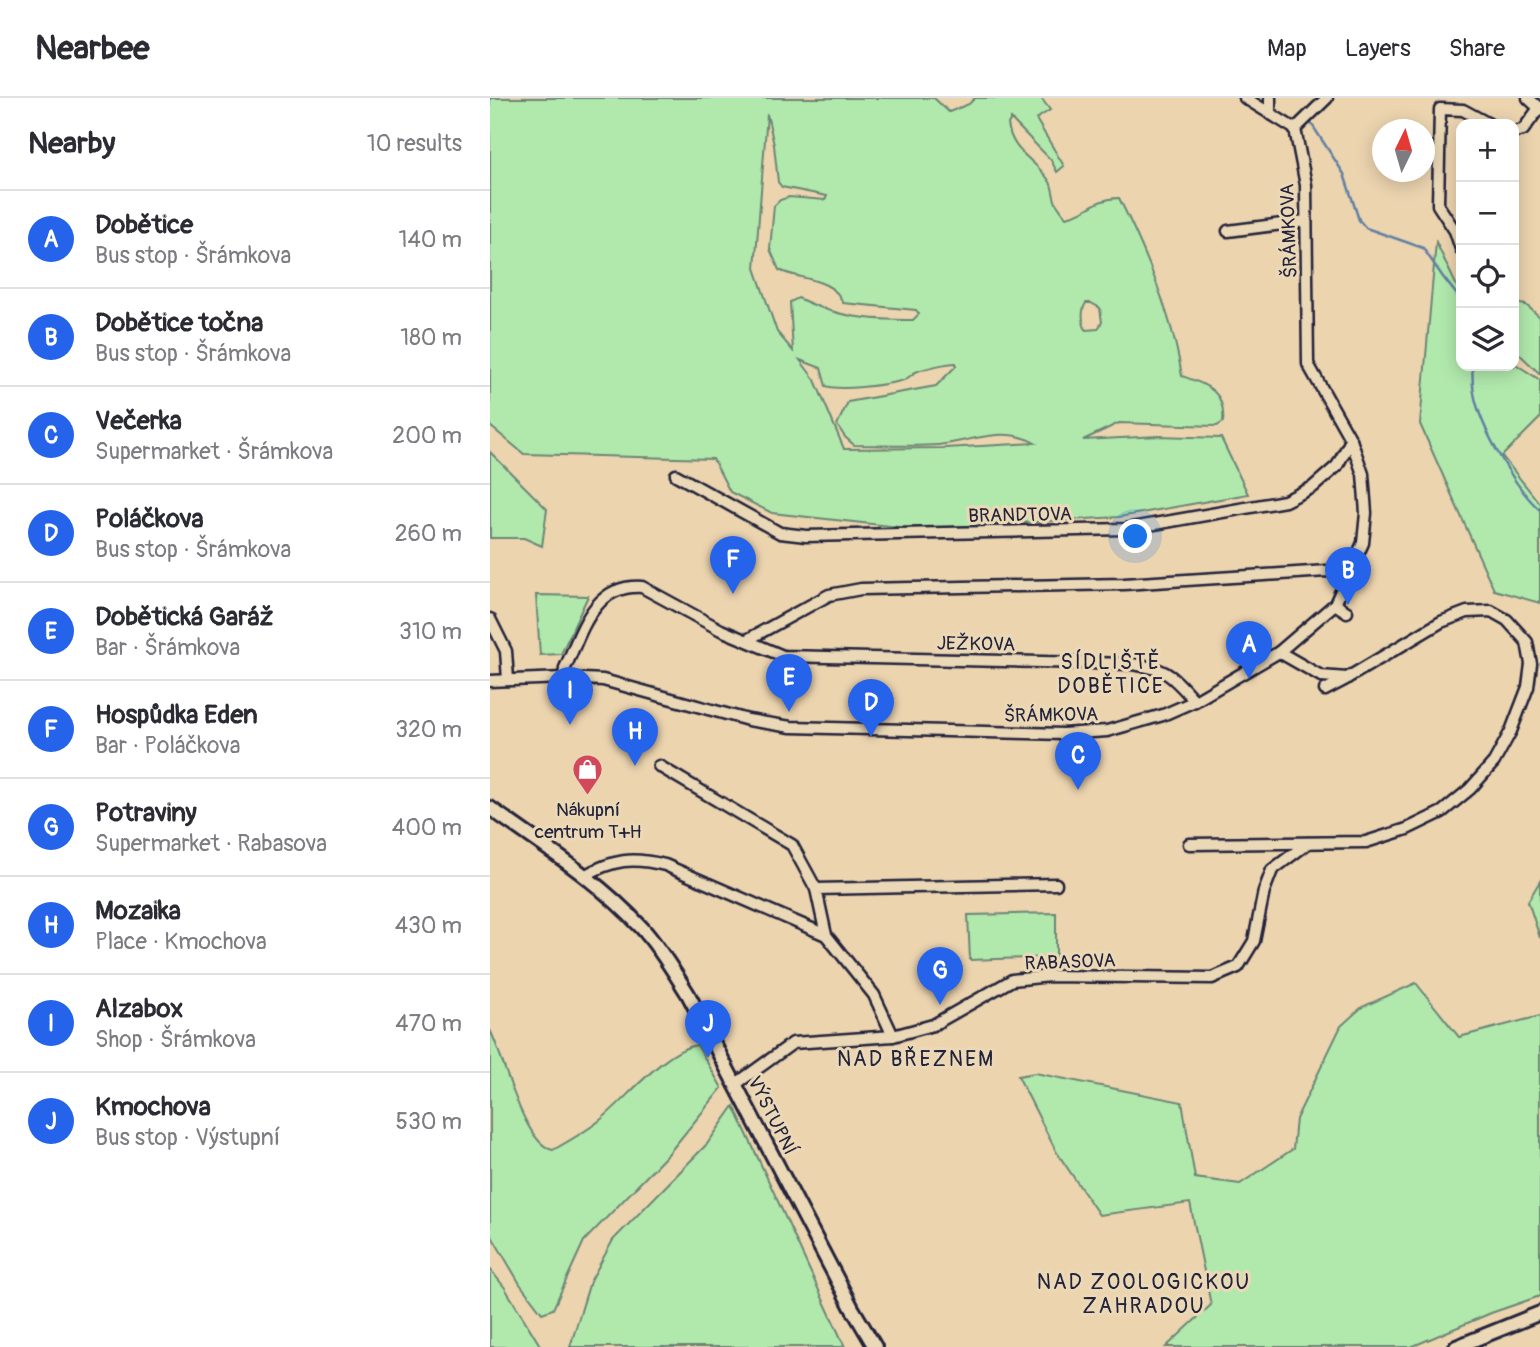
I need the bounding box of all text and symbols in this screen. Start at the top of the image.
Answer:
text: Nearbee [35,28,149,69]
text: Map [1267,34,1307,63]
text: Layers [1345,34,1411,63]
text: Share [1449,34,1505,63]
north arrow [1372,119,1435,182]
map controls [1456,119,1519,371]
button: + [1456,119,1519,182]
text: Nearby [28,125,115,162]
text: 10 results [367,129,462,158]
button: − [1456,182,1519,245]
street label: ŠRÁMKOVA [1275,183,1303,279]
text: Dobětice [95,209,193,241]
text: A [44,225,58,254]
text: 140 m [399,225,462,254]
text: Bus stop · Šrámkova [95,241,291,270]
button: locate [1456,245,1519,308]
text: Dobětice točna [95,307,263,339]
button: layers [1456,308,1519,371]
text: B [44,323,58,352]
text: 180 m [400,323,462,352]
text: Bus stop · Šrámkova [95,339,291,368]
text: Večerka [95,405,182,437]
text: C [44,421,58,450]
text: 200 m [392,421,462,450]
text: Supermarket · Šrámkova [95,437,333,466]
street label: BRANDTOVA [968,502,1072,528]
text: Poláčkova [95,503,204,535]
text: D [44,519,58,548]
text: 260 m [395,519,462,548]
your location [1118,519,1152,553]
text: Bus stop · Šrámkova [95,535,291,564]
pin: F [710,536,756,594]
pin: B [1325,547,1371,605]
text: Dobětická Garáž [95,601,273,633]
text: E [45,617,57,646]
text: 310 m [399,617,462,646]
pin: A [1226,621,1272,679]
street label: JEŽKOVA [937,631,1015,657]
text: Bar · Šrámkova [95,633,240,662]
district label: SÍDLIŠTĚ DOBĚTICE [1057,648,1165,700]
pin: E [766,654,812,712]
pin: I [547,667,593,725]
pin: D [848,679,894,737]
text: Hospůdka Eden [95,699,258,731]
street label: ŠRÁMKOVA [1004,702,1098,728]
pin: H [612,708,658,766]
text: F [44,715,58,744]
text: 320 m [395,715,462,744]
text: Bar · Poláčkova [95,731,241,760]
pin: C [1055,732,1101,790]
shop icon: Nákupní centrum T+H [571,753,605,797]
text: Potraviny [95,797,197,829]
place label: Nákupní centrum T+H [535,798,641,844]
text: G [43,813,59,842]
text: 400 m [392,813,462,842]
text: Supermarket · Rabasova [95,829,327,858]
text: Mozaika [95,895,181,927]
text: H [44,911,58,940]
text: 430 m [395,911,462,940]
text: Place · Kmochova [95,927,267,956]
pin: G [917,947,963,1005]
street label: RABASOVA [1024,948,1116,976]
text: Alzabox [95,993,183,1025]
pin: J [685,1000,731,1058]
text: I [48,1009,54,1038]
text: 470 m [395,1009,462,1038]
text: Shop · Šrámkova [95,1025,256,1054]
district label: NAD BŘEZNEM [837,1046,995,1073]
street label: VÝSTUPNÍ [742,1072,802,1159]
text: Kmochova [95,1091,211,1123]
text: J [45,1107,57,1136]
text: 530 m [396,1107,462,1136]
text: Bus stop · Výstupní [95,1123,280,1152]
district label: NAD ZOOLOGICKOU ZAHRADOU [1037,1269,1251,1320]

